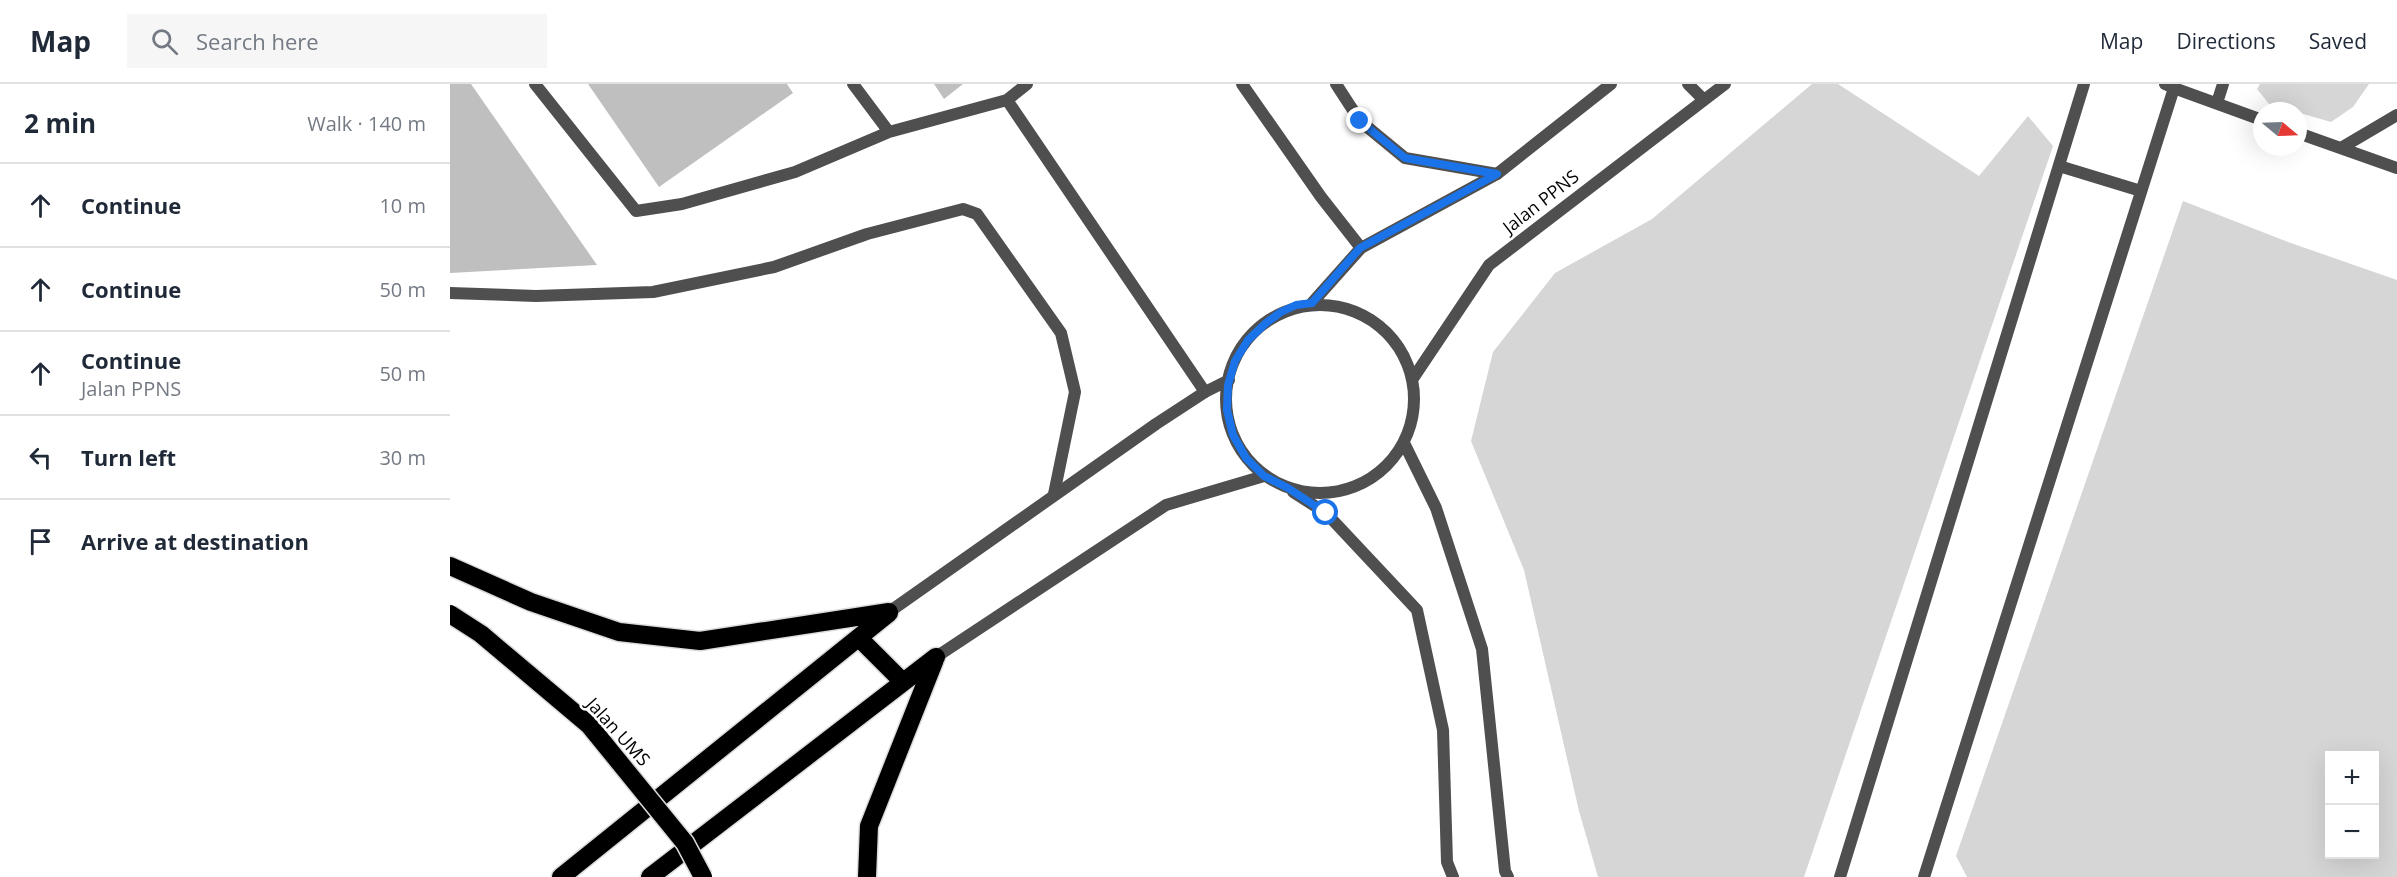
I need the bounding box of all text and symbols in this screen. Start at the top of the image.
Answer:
search box [127,14,547,68]
text: Map [30,22,91,60]
icon: search [148,25,181,58]
text: Search here [196,26,319,56]
text: Map [2100,27,2143,55]
text: Directions [2176,27,2276,55]
text: Saved [2309,27,2367,55]
north arrow [2253,102,2307,156]
text: 2 min [24,105,96,141]
route end [1346,107,1372,133]
text: Walk · 140 m [307,110,426,137]
street label: Jalan PPNS [1496,164,1583,240]
icon: ahead [24,189,57,222]
text: Continue [81,190,181,220]
text: 10 m [379,192,426,219]
icon: ahead [24,273,57,306]
text: Continue [81,274,181,304]
text: 50 m [379,276,426,303]
text: Continue [81,345,181,375]
icon: ahead [24,357,57,390]
text: 50 m [379,360,426,387]
text: Jalan PPNS [81,375,181,402]
icon: left [24,441,57,474]
text: Turn left [81,442,176,472]
text: 30 m [379,444,426,471]
route start [1312,499,1338,525]
icon: arrive [24,525,57,558]
text: Arrive at destination [81,526,309,556]
street label: Jalan UMS [580,690,656,771]
map controls [2325,751,2379,859]
button: + [2325,751,2379,805]
button: − [2325,805,2379,859]

